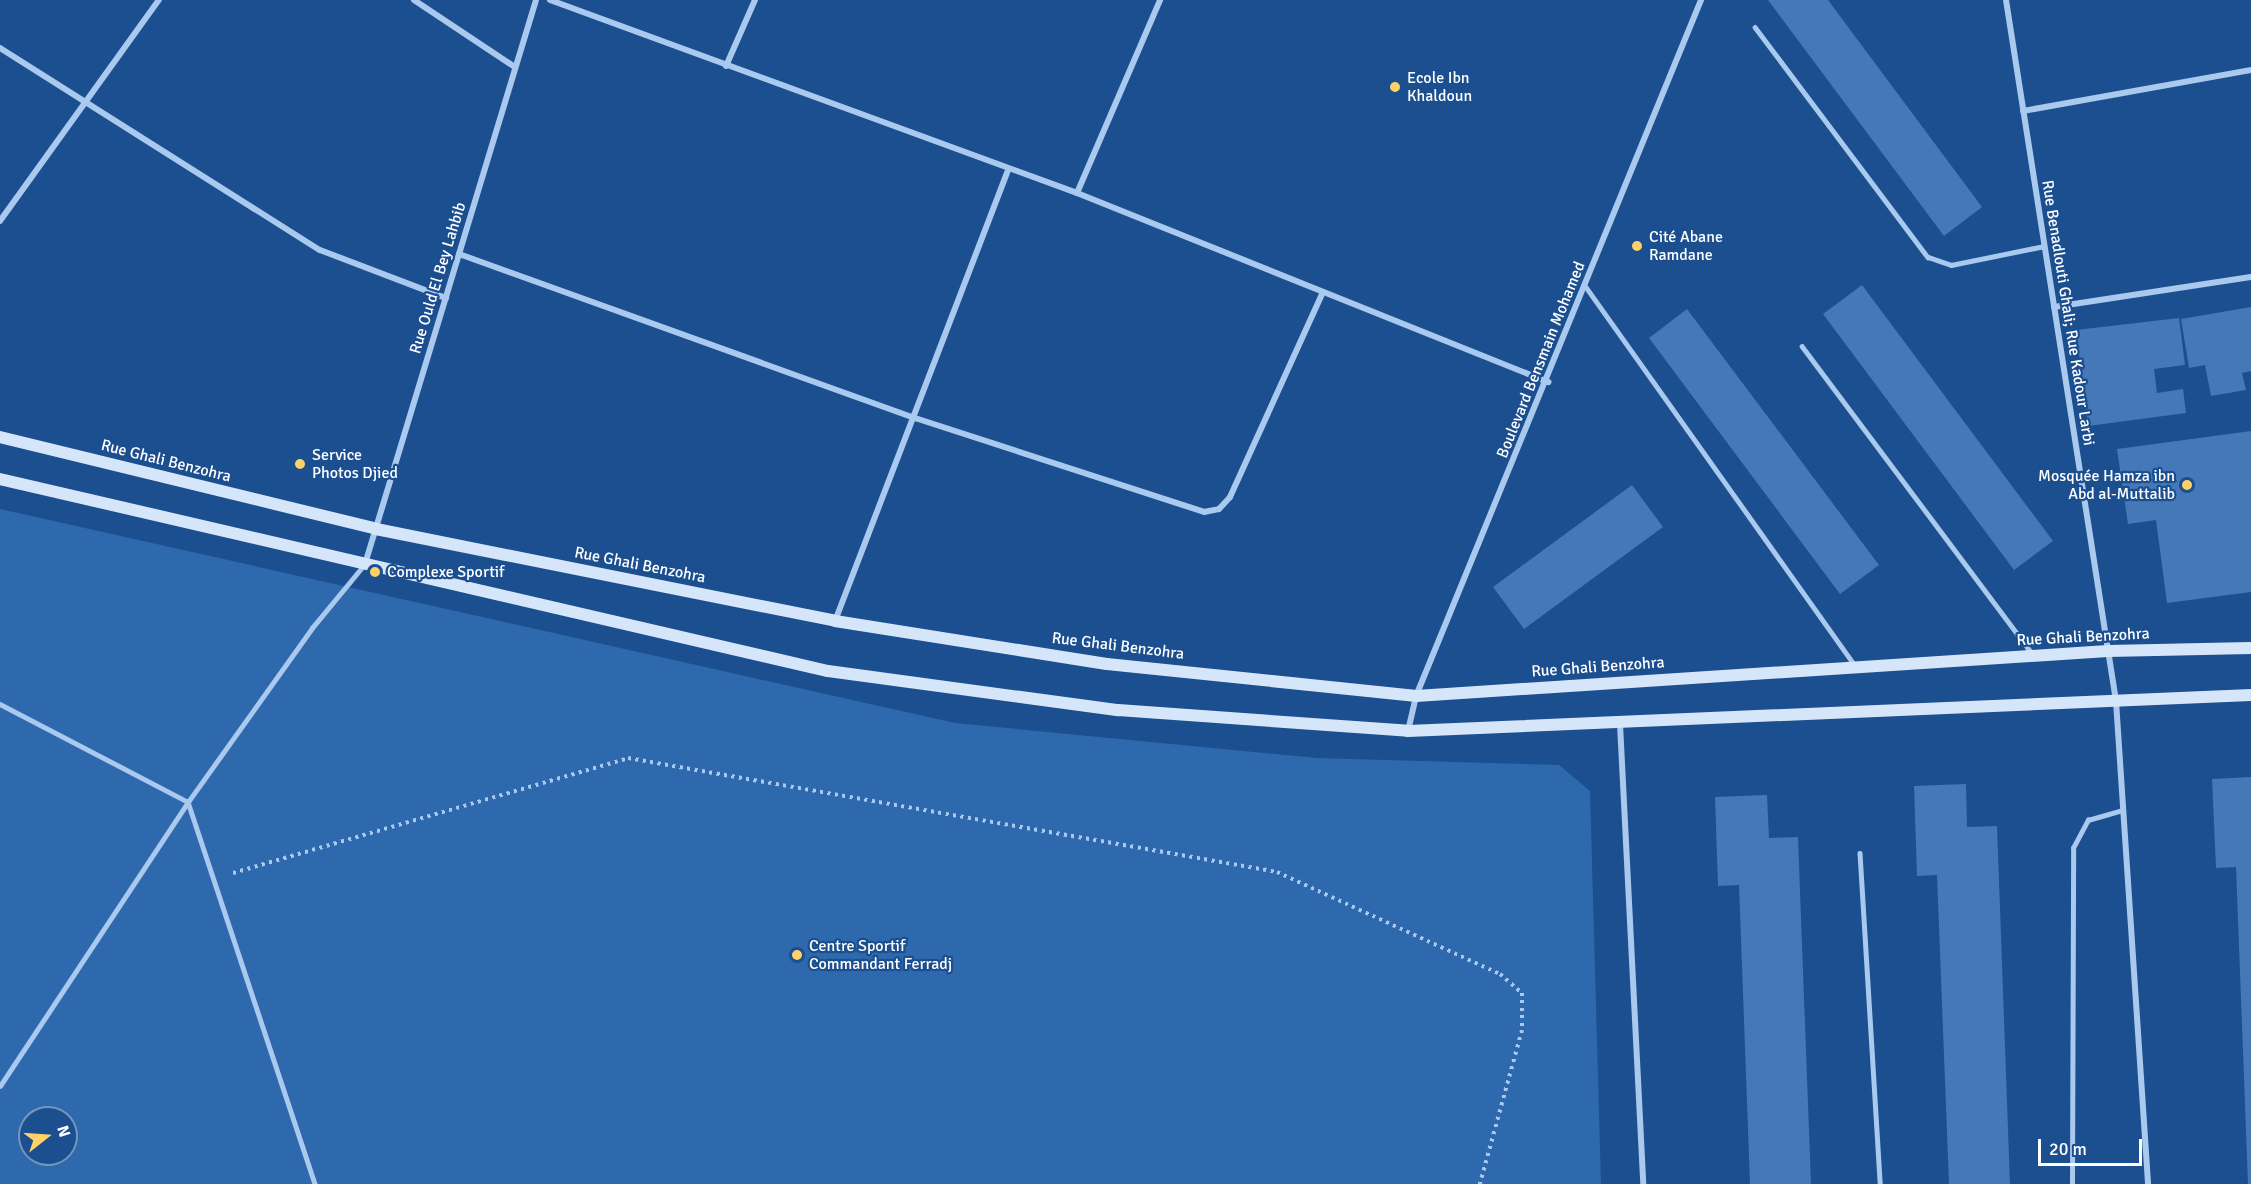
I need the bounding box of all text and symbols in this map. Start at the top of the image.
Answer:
place label: Ecole Ibn Khaldoun [1407,68,1472,106]
marker: Ecole Ibn Khaldoun [1388,80,1402,94]
street label: Rue Benadlouti Ghali; Rue Kadour Larbi [2038,179,2098,447]
street label: Rue Ould El Bey Lahbib [406,200,470,356]
place label: Cité Abane Ramdane [1649,227,1723,265]
marker: Cité Abane Ramdane [1630,239,1644,253]
street label: Boulevard Bensmain Mohamed [1493,259,1589,461]
street label: Rue Ghali Benzohra [99,436,233,486]
place label: Service Photos Djied [312,445,398,483]
marker: Service Photos Djied [293,457,307,471]
place label: Mosquée Hamza ibn Abd al-Muttalib [2038,466,2175,504]
marker: Mosquée Hamza ibn Abd al-Muttalib [2180,478,2194,492]
street label: Rue Ghali Benzohra [573,543,707,587]
place label: Complexe Sportif [387,562,504,582]
marker: Complexe Sportif [368,565,382,579]
street label: Rue Ghali Benzohra [2016,624,2150,650]
street label: Rue Ghali Benzohra [1051,628,1185,664]
street label: Rue Ghali Benzohra [1531,653,1665,681]
place label: Centre Sportif Commandant Ferradj [809,936,952,974]
marker: Centre Sportif Commandant Ferradj [790,948,804,962]
north arrow [18,1106,78,1166]
text: N [52,1123,74,1140]
scale bar [2041,1127,2144,1165]
text: 20 m [2049,1138,2087,1160]

